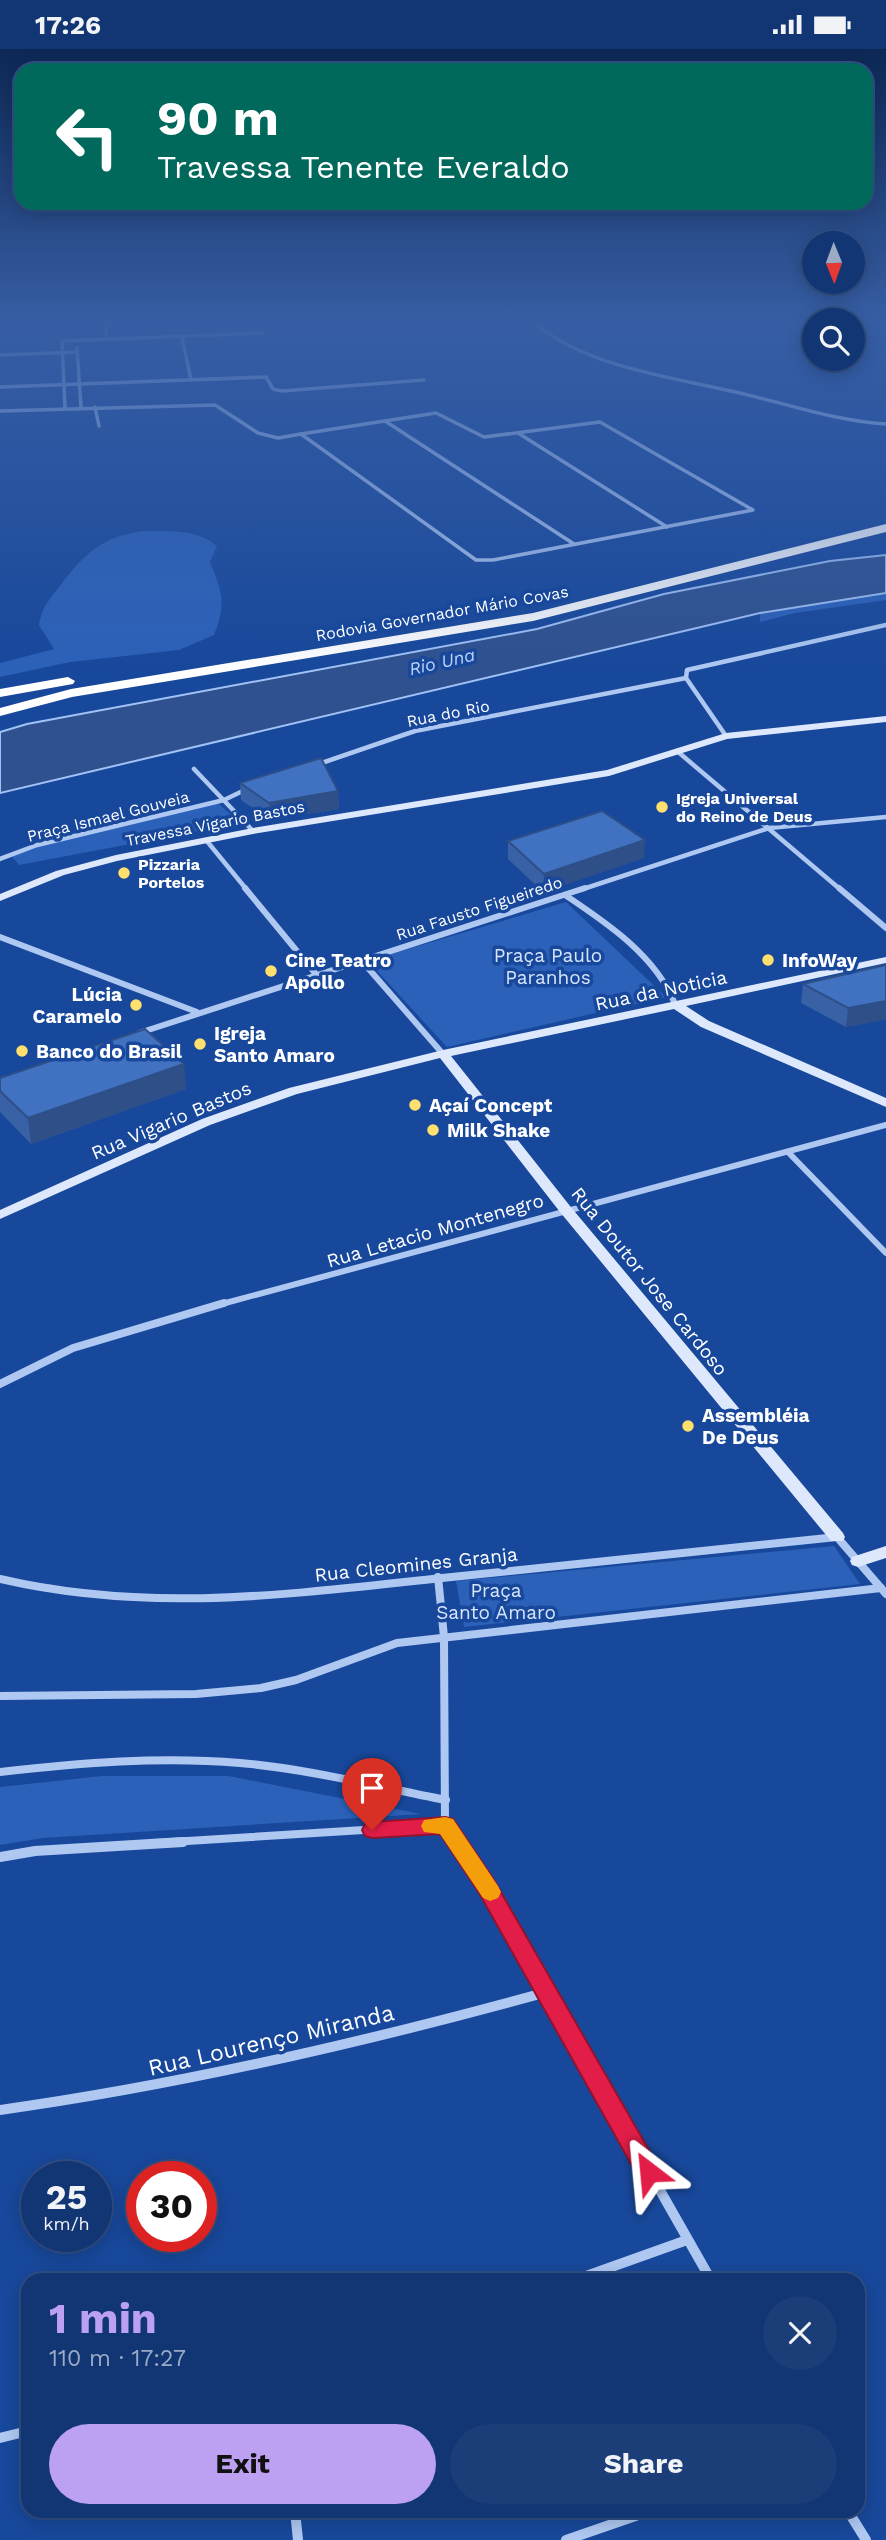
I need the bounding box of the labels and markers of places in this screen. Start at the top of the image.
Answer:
place label: Igreja Universal do Reino de Deus [676,789,813,826]
marker: Igreja Universal do Reino de Deus [654,799,670,815]
place label: Pizzaria Portelos [138,855,205,892]
marker: Pizzaria Portelos [116,865,132,881]
place label: Cine Teatro Apollo [285,949,391,994]
place label: InfoWay [782,949,858,972]
marker: InfoWay [760,952,776,968]
marker: Cine Teatro Apollo [263,963,279,979]
place label: Lúcia Caramelo [33,983,122,1028]
marker: Lúcia Caramelo [128,997,144,1013]
place label: Igreja Santo Amaro [214,1022,335,1067]
marker: Igreja Santo Amaro [192,1036,208,1052]
place label: Banco do Brasil [36,1040,183,1063]
marker: Banco do Brasil [14,1043,30,1059]
place label: Açaí Concept [429,1094,553,1117]
marker: Açaí Concept [407,1097,423,1113]
place label: Milk Shake [447,1119,550,1142]
marker: Milk Shake [425,1122,441,1138]
place label: Assembléia De Deus [702,1404,810,1449]
marker: Assembléia De Deus [680,1418,696,1434]
pin [342,1758,402,1830]

